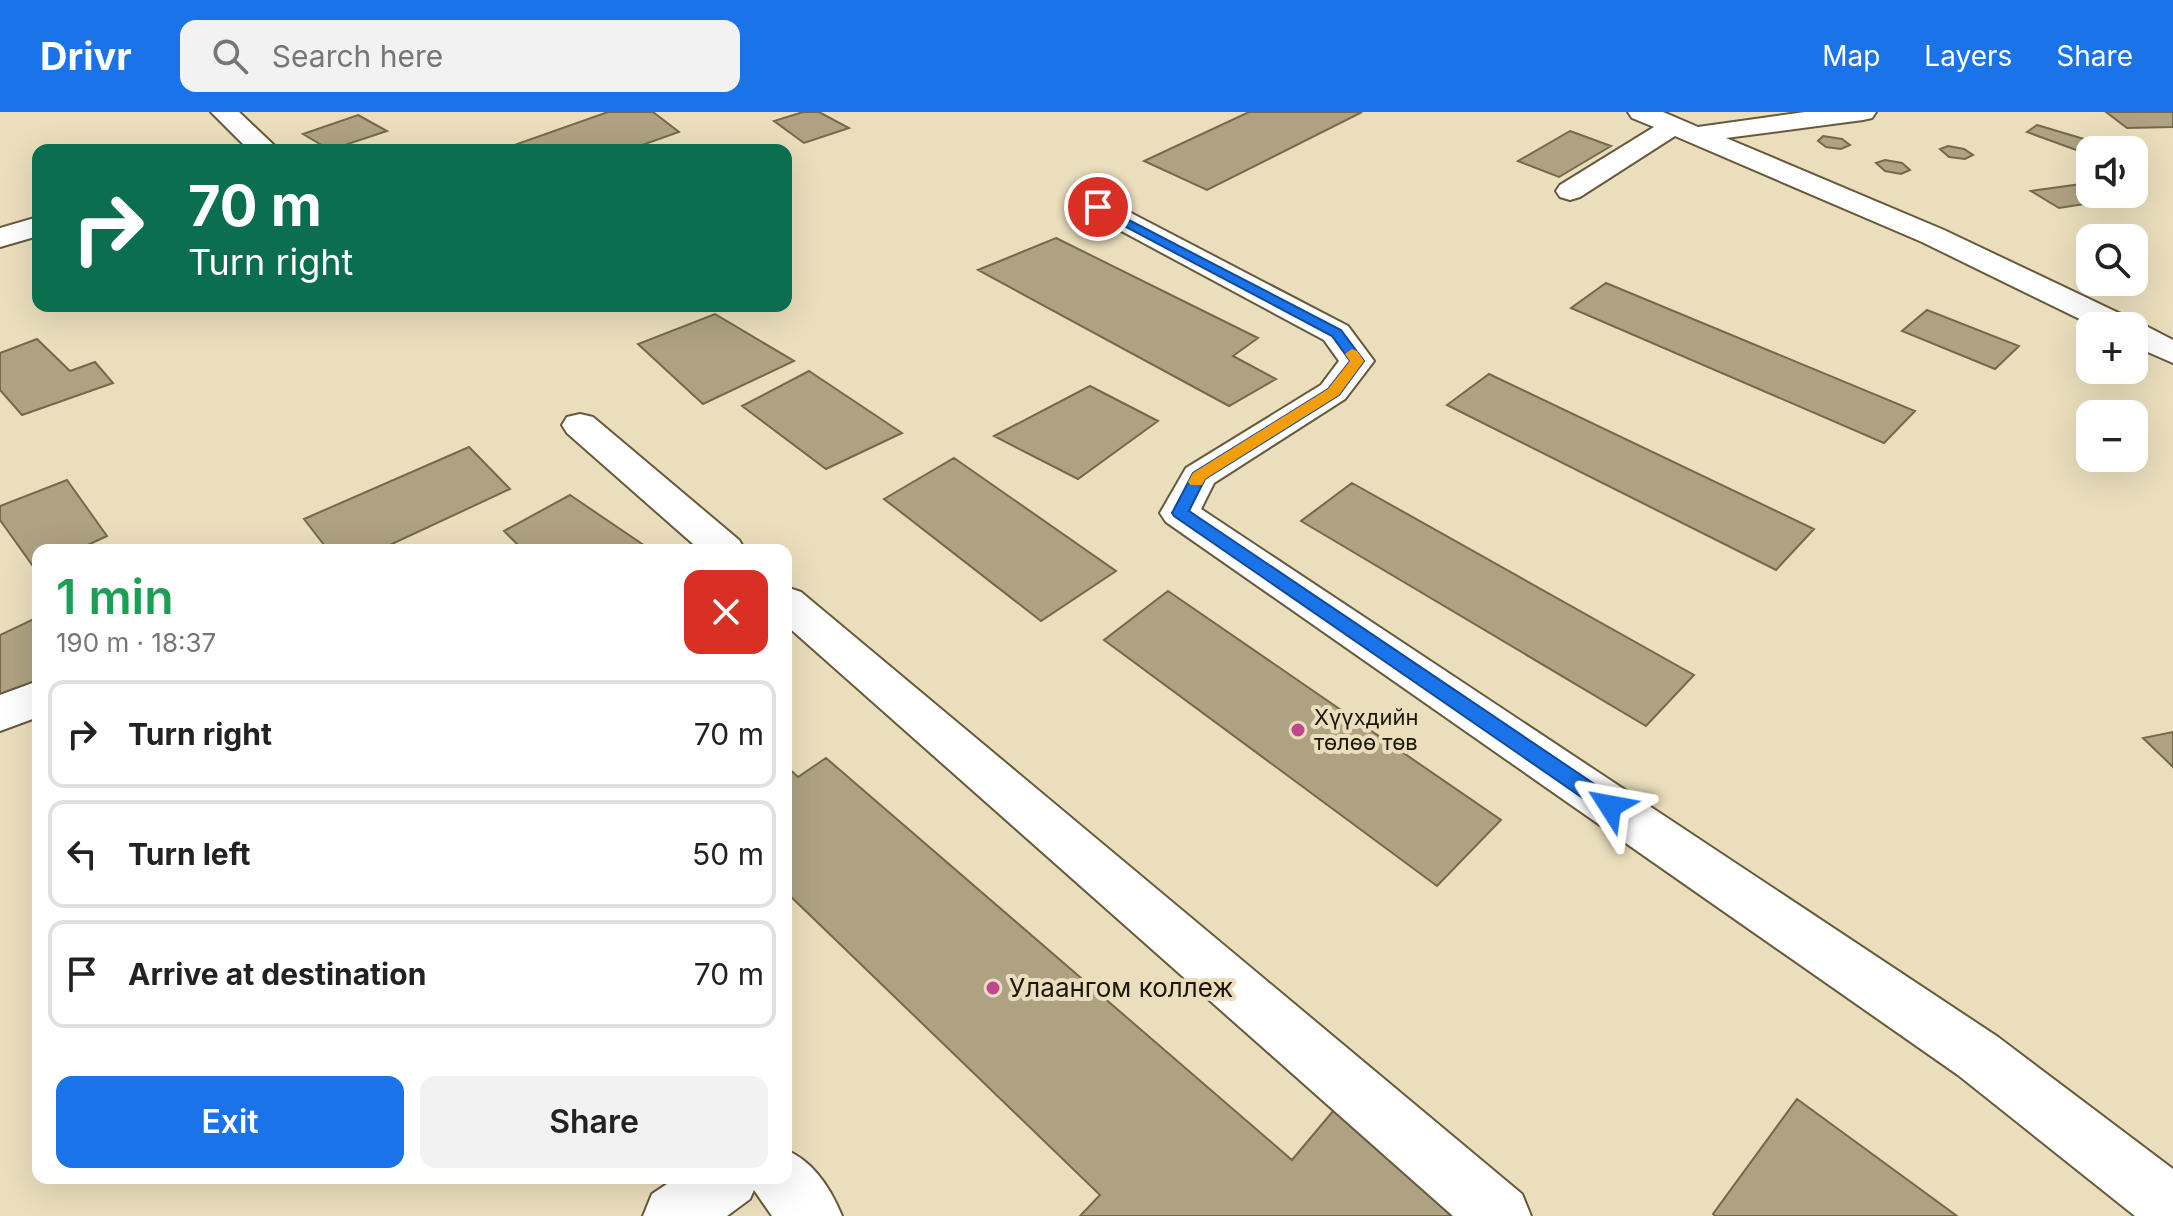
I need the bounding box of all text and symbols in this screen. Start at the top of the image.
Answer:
search box [180,20,740,92]
text: Drivr [40,33,132,79]
icon: search [208,34,252,78]
text: Search here [272,38,443,74]
text: Map [1822,39,1880,73]
text: Layers [1924,39,2012,73]
text: Share [2056,39,2133,73]
map controls [2076,136,2148,472]
button: sound [2076,136,2148,208]
text: 70 m [188,172,322,240]
pin [1064,173,1132,241]
icon: right [56,176,160,280]
icon: arrive [1076,185,1120,229]
button: search [2076,224,2148,296]
text: Turn right [188,240,353,284]
button: + [2076,312,2148,384]
button: − [2076,400,2148,472]
text: 1 min [56,567,174,626]
button: close [684,570,768,654]
text: 190 m · 18:37 [56,627,216,658]
place label: Хүүхдийн төлөө төв [1314,704,1419,755]
icon: right [60,712,104,756]
text: Turn right [128,716,272,752]
text: 70 m [694,716,764,752]
marker: Хүүхдийн төлөө төв [1289,721,1307,739]
position arrow [1568,764,1652,848]
icon: left [60,832,104,876]
text: Turn left [128,836,250,872]
text: 50 m [692,836,764,872]
icon: arrive [60,952,104,996]
text: Arrive at destination [128,956,426,992]
text: 70 m [694,956,764,992]
place label: Улаангом коллеж [1009,972,1233,1003]
marker: Улаангом коллеж [984,979,1002,997]
button: Exit [56,1076,404,1168]
button: Share [420,1076,768,1168]

